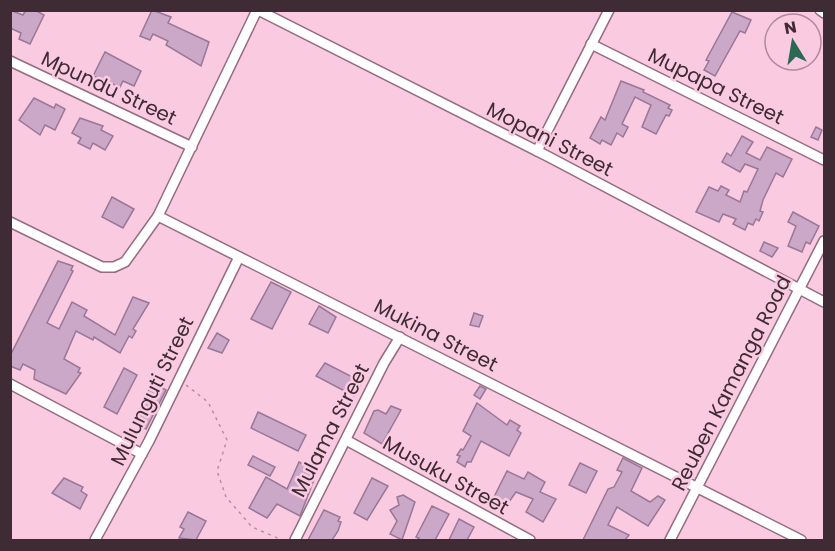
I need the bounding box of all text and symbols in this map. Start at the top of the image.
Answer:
north arrow [763,12,823,72]
text: N [782,15,798,40]
street label: Mupapa Street [643,41,789,131]
street label: Mpundu Street [37,44,181,132]
street label: Mopani Street [482,95,618,183]
street label: Reuben Kamanga Road [664,271,798,495]
street label: Mukina Street [369,292,503,378]
street label: Mulunguti Street [104,312,200,470]
street label: Mulama Street [284,358,376,502]
street label: Musuku Street [378,429,514,521]

